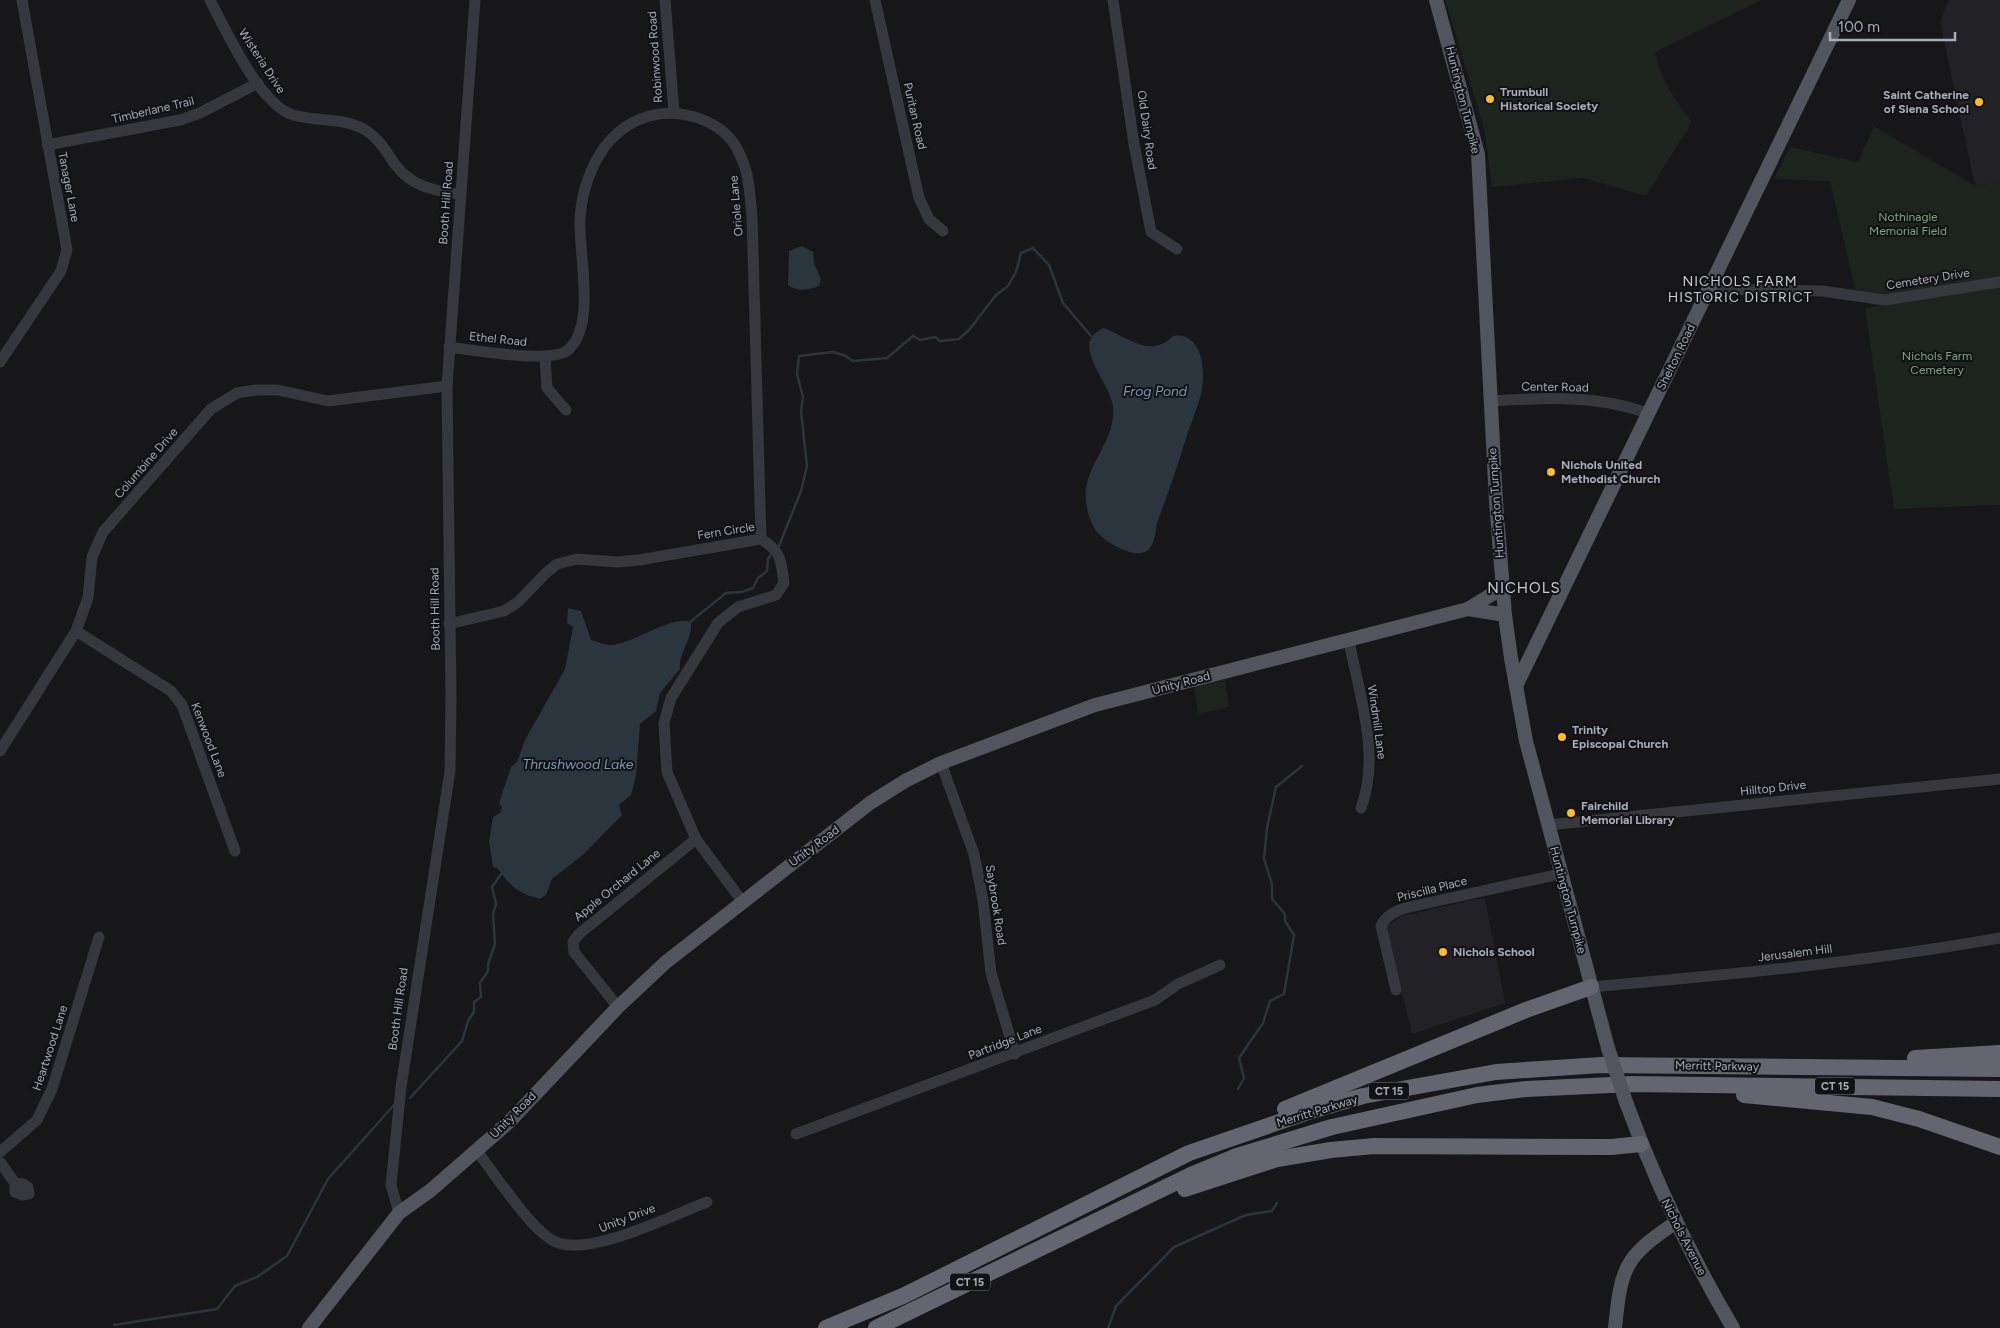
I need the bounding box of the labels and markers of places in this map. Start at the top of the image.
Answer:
place label: Trumbull Historical Society [1500,85,1598,113]
place label: Saint Catherine of Siena School [1883,88,1969,116]
marker: Trumbull Historical Society [1484,93,1496,105]
marker: Saint Catherine of Siena School [1973,96,1985,108]
place label: Nichols United Methodist Church [1561,458,1661,486]
marker: Nichols United Methodist Church [1545,466,1557,478]
place label: Trinity Episcopal Church [1572,723,1668,751]
marker: Trinity Episcopal Church [1556,731,1568,743]
place label: Fairchild Memorial Library [1581,799,1674,827]
marker: Fairchild Memorial Library [1565,807,1577,819]
place label: Nichols School [1453,945,1535,959]
marker: Nichols School [1437,946,1449,958]

